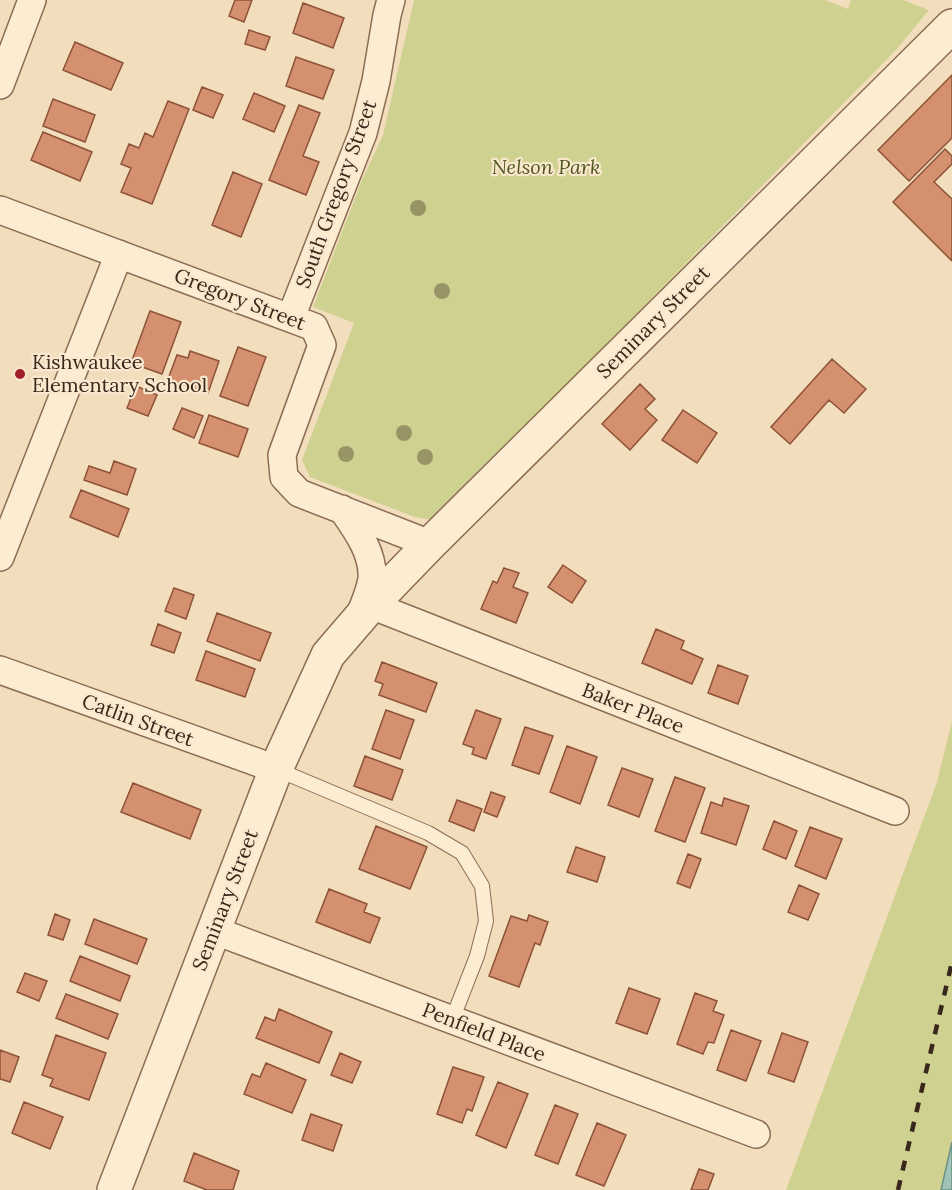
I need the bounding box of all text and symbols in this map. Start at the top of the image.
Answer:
street label: South Gregory Street [290,96,381,291]
park label: Nelson Park [492,154,600,179]
street label: Seminary Street [591,260,715,383]
street label: Gregory Street [171,262,310,335]
place label: Kishwaukee Elementary School [32,349,207,397]
marker: Kishwaukee Elementary School [13,367,27,381]
street label: Baker Place [579,677,688,738]
street label: Catlin Street [79,688,198,751]
street label: Seminary Street [186,825,263,974]
street label: Penfield Place [419,997,549,1067]

